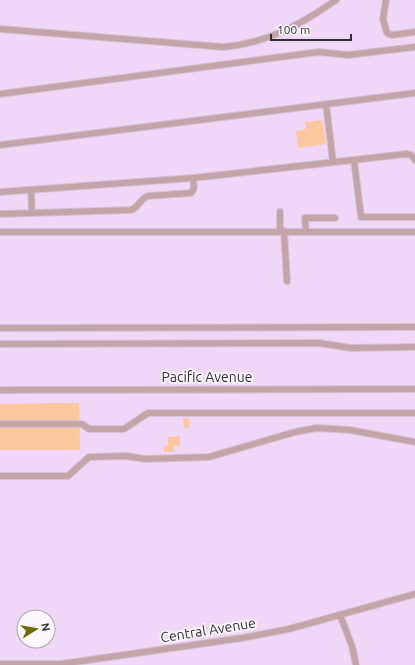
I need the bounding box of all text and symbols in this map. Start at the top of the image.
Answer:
scale bar [271,16,351,42]
text: 100 m [277,23,310,36]
street label: Pacific Avenue [162,369,252,385]
north arrow [16,609,56,649]
street label: Central Avenue [159,615,257,645]
text: N [39,622,52,632]

